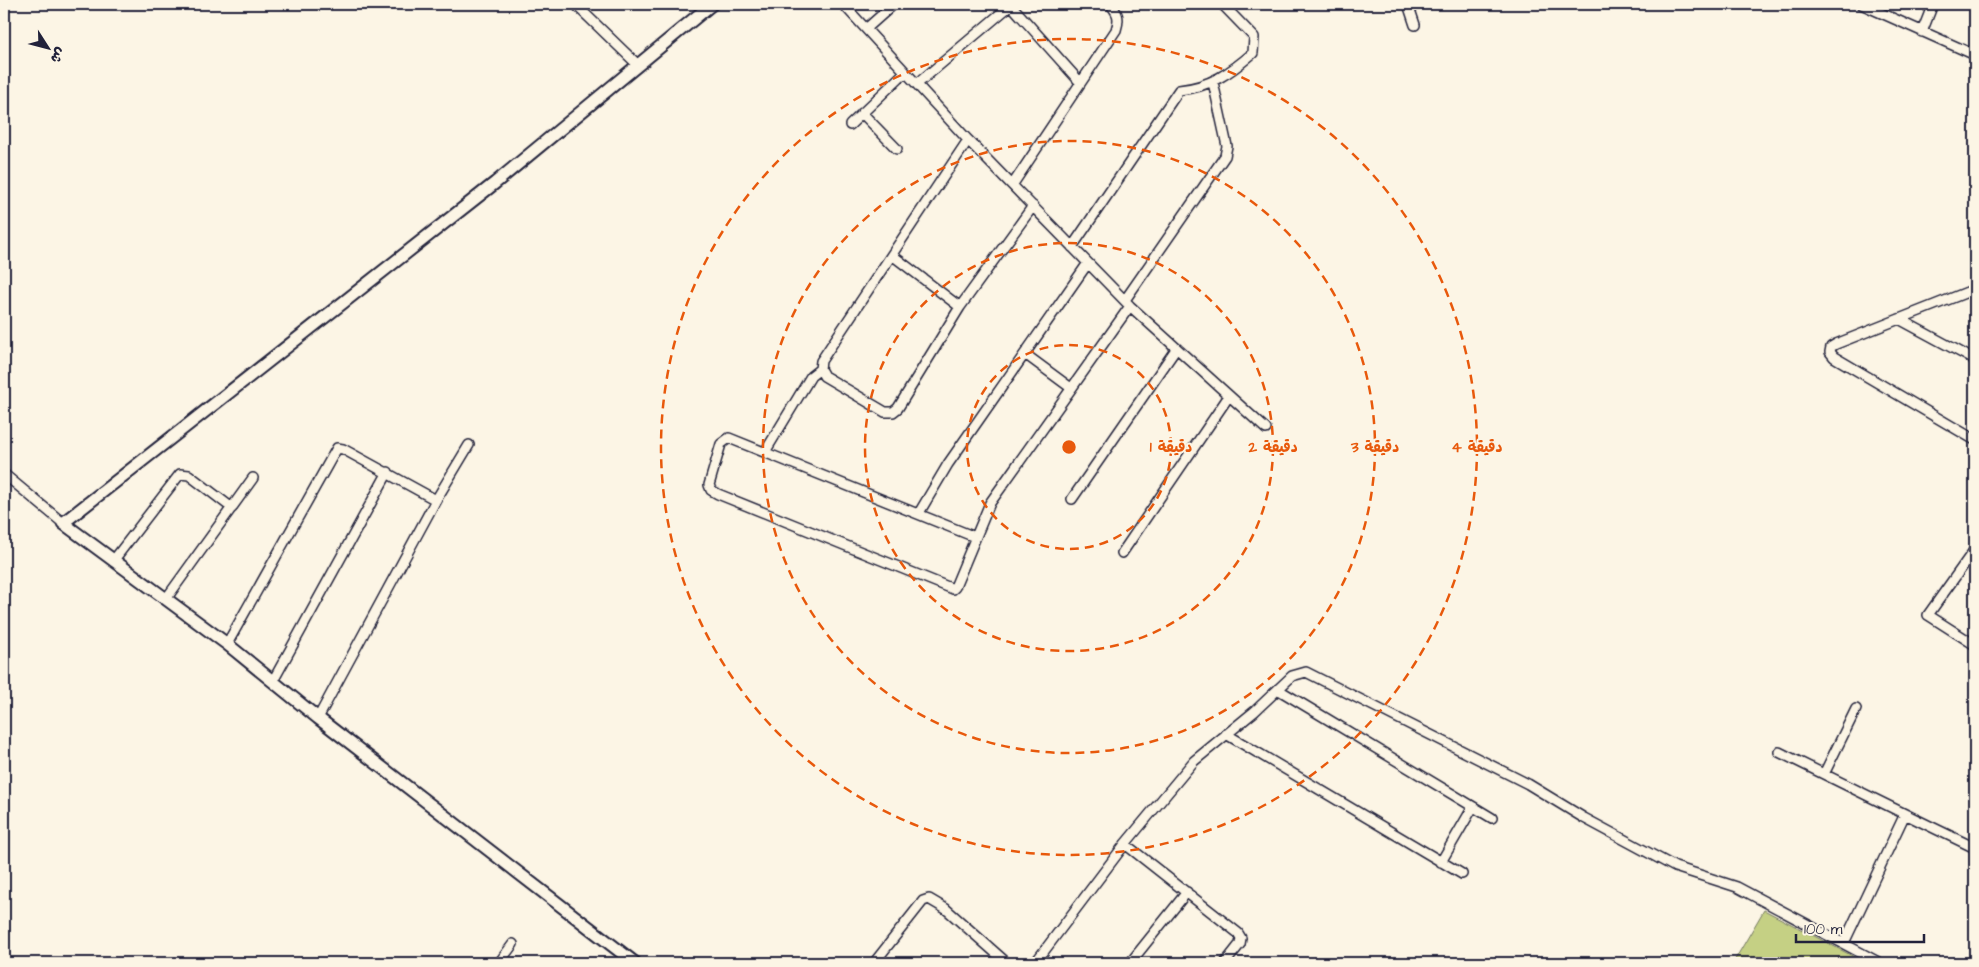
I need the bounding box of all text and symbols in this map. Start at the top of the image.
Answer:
north arrow [22,22,72,72]
text: ش [45,43,70,67]
text: 1 دقيقة [1150,437,1192,458]
text: 2 دقيقة [1247,437,1298,458]
text: 3 دقيقة [1350,437,1399,458]
text: 4 دقيقة [1452,437,1502,458]
centre of rings [1060,438,1078,456]
scale bar [1796,912,1924,944]
text: 100 m [1804,919,1843,940]

